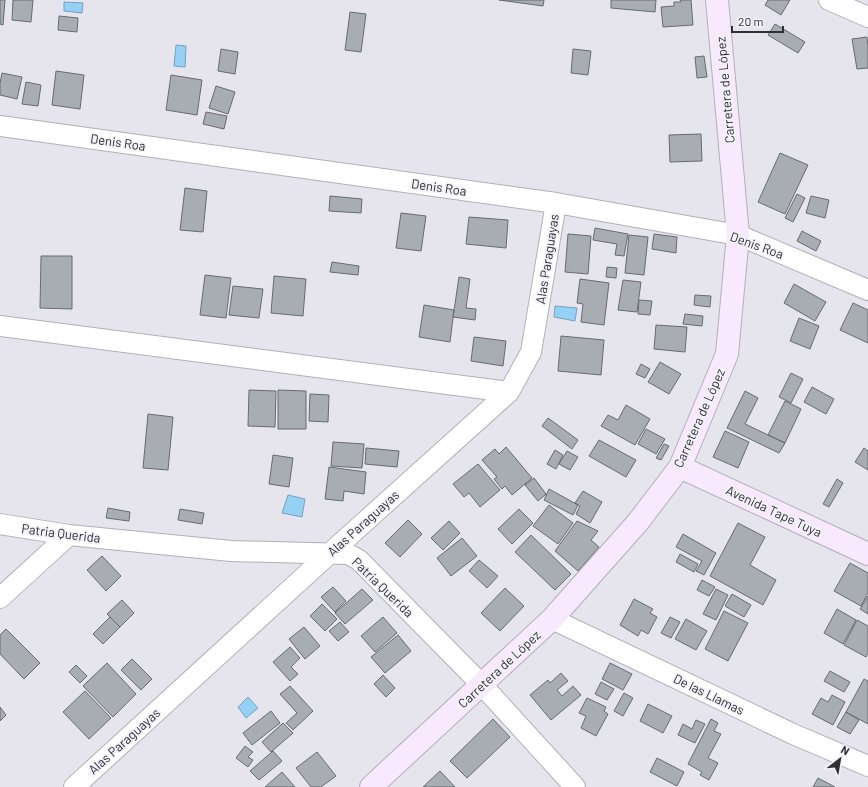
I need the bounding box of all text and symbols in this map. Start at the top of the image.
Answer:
scale bar [732,8,783,34]
text: 20 m [738,14,764,28]
street label: Carretera de López [712,36,738,144]
street label: Denis Roa [89,130,147,154]
street label: Denis Roa [410,175,468,199]
street label: Alas Paraguayas [532,213,562,305]
street label: Denis Roa [728,228,786,262]
street label: Carretera de López [670,366,728,470]
street label: Avenida Tape Tuya [724,482,824,540]
street label: Alas Paraguayas [324,487,402,559]
street label: Patria Querida [21,520,101,546]
street label: Patria Querida [349,554,417,620]
street label: Carretera de López [454,627,544,711]
street label: De las Llamas [671,670,747,718]
street label: Alas Paraguayas [85,705,163,777]
north arrow [820,739,860,779]
text: N [839,743,852,757]

